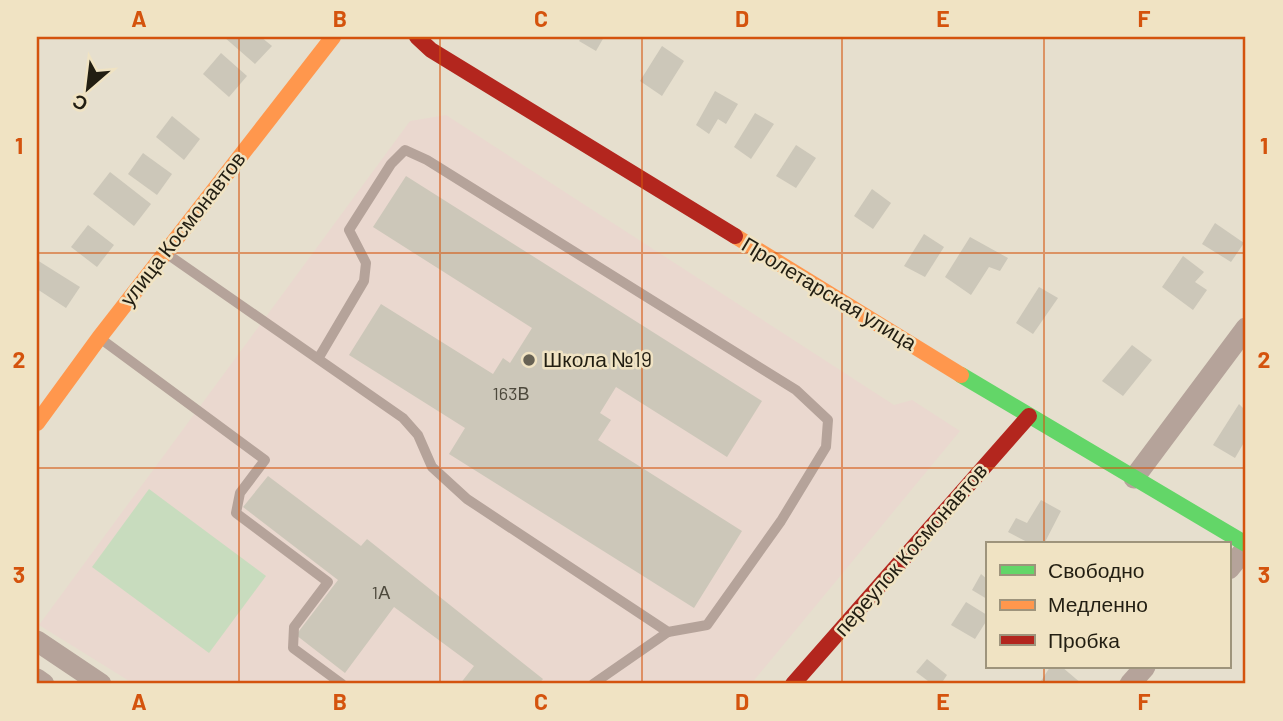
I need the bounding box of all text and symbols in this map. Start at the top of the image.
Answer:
text: A [131,4,147,32]
text: B [333,4,347,32]
text: C [534,4,548,32]
text: D [735,4,749,32]
text: E [936,4,950,32]
text: F [1138,4,1151,32]
north arrow [52,52,122,122]
text: С [68,90,91,117]
text: 1 [15,131,23,159]
text: 1 [1260,131,1268,159]
street label: улица Космонавтов [114,146,250,310]
street label: Пролетарская улица [738,231,922,355]
text: 2 [13,345,25,373]
text: 2 [1258,345,1270,373]
place label: Школа №19 [543,346,652,371]
marker: Школа №19 [521,352,537,368]
house number: 163В [493,382,529,404]
street label: переулок Космонавтов [828,458,992,640]
legend [986,542,1230,668]
text: Свободно [1048,557,1145,582]
text: 3 [13,560,25,588]
text: 3 [1258,560,1270,588]
house number: 1А [372,581,390,603]
text: Медленно [1048,591,1148,616]
text: Пробка [1048,627,1120,652]
text: A [131,687,147,715]
text: B [333,687,347,715]
text: C [534,687,548,715]
text: D [735,687,749,715]
text: E [936,687,950,715]
text: F [1138,687,1151,715]

